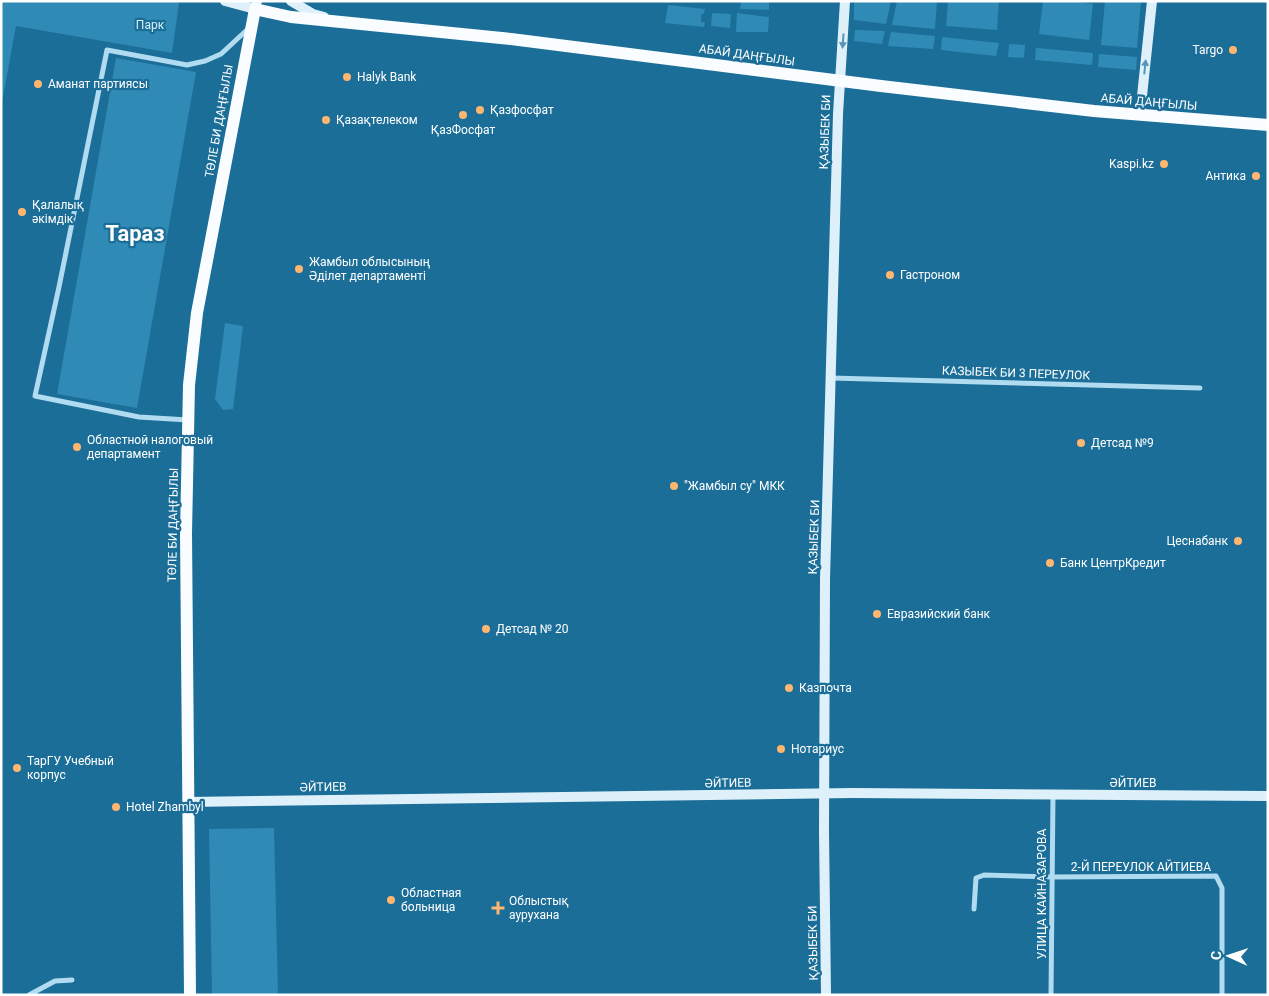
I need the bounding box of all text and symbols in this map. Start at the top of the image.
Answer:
park label: Парк [136,18,165,32]
one-way arrow [838,33,846,49]
street label: АБАЙ ДАҢҒЫЛЫ [698,40,796,69]
place label: Targo [1192,43,1223,57]
marker: Targo [1227,44,1239,56]
one-way arrow [1141,59,1149,75]
street label: ТӨЛЕ БИ ДАҢҒЫЛЫ [202,63,236,179]
place label: Halyk Bank [357,70,417,84]
marker: Halyk Bank [341,71,353,83]
place label: Аманат партиясы [48,77,148,91]
marker: Аманат партиясы [32,78,44,90]
street label: АБАЙ ДАҢҒЫЛЫ [1100,90,1198,113]
street label: ҚАЗЫБЕК БИ [817,94,833,170]
place label: Қазфосфат [490,103,554,117]
marker: Қазфосфат [474,104,486,116]
marker: ҚазФосфат [457,109,469,121]
place label: Қазақтелеком [336,113,418,127]
marker: Қазақтелеком [320,114,332,126]
place label: ҚазФосфат [431,123,495,137]
place label: Kaspi.kz [1109,157,1154,171]
marker: Kaspi.kz [1158,158,1170,170]
place label: Антика [1206,169,1246,183]
marker: Антика [1250,170,1262,182]
place label: Қалалық әкімдік [32,198,84,226]
marker: Қалалық әкімдік [16,206,28,218]
district label: Тараз [105,221,165,246]
place label: Жамбыл облысының Әділет департаменті [309,255,430,283]
marker: Жамбыл облысының Әділет департаменті [293,263,305,275]
place label: Гастроном [900,268,960,282]
marker: Гастроном [884,269,896,281]
street label: КАЗЫБЕК БИ 3 ПЕРЕУЛОК [942,363,1091,383]
place label: Областной налоговый департамент [87,433,213,461]
place label: Детсад №9 [1091,436,1154,450]
marker: Детсад №9 [1075,437,1087,449]
marker: Областной налоговый департамент [71,441,83,453]
street label: ТӨЛЕ БИ ДАҢҒЫЛЫ [165,468,181,582]
place label: "Жамбыл су" МКК [684,479,785,493]
marker: "Жамбыл су" МКК [668,480,680,492]
street label: ҚАЗЫБЕК БИ [806,499,822,575]
place label: Цеснабанк [1167,534,1229,548]
marker: Цеснабанк [1232,535,1244,547]
place label: Банк ЦентрКредит [1060,556,1166,570]
marker: Банк ЦентрКредит [1044,557,1056,569]
place label: Евразийский банк [887,607,991,621]
marker: Евразийский банк [871,608,883,620]
place label: Детсад № 20 [496,622,569,636]
marker: Детсад № 20 [480,623,492,635]
place label: Казпочта [799,681,852,695]
marker: Казпочта [783,682,795,694]
place label: Нотариус [791,742,844,756]
marker: Нотариус [775,743,787,755]
place label: ТарГУ Учебный корпус [27,754,114,782]
marker: ТарГУ Учебный корпус [11,762,23,774]
street label: ӘЙТИЕВ [704,775,752,790]
street label: ӘЙТИЕВ [1110,775,1156,790]
street label: ӘЙТИЕВ [299,779,347,794]
place label: Hotel Zhambyl [126,800,204,814]
marker: Hotel Zhambyl [110,801,122,813]
street label: УЛИЦА КАЙНАЗАРОВА [1034,829,1049,959]
street label: 2-Й ПЕРЕУЛОК АЙТИЕВА [1071,859,1211,874]
place label: Областная больница [401,886,461,914]
marker: Областная больница [385,894,397,906]
place label: Облыстық аурухана [509,894,569,922]
marker: Облыстық аурухана [491,901,505,915]
street label: ҚАЗЫБЕК БИ [805,905,821,981]
north arrow [1204,931,1254,981]
text: С [1208,950,1224,960]

